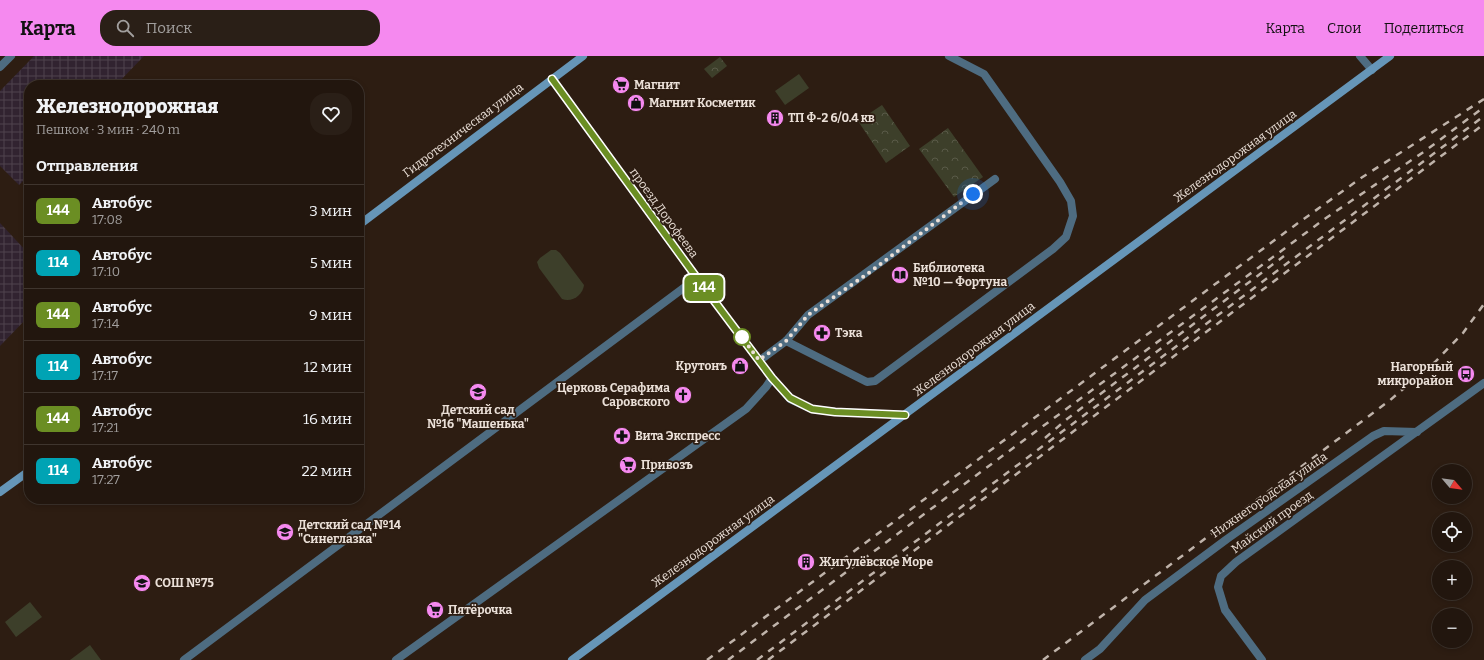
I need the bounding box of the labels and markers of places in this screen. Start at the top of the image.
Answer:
supermarket icon: Магнит [611,75,631,95]
place label: Магнит [634,78,680,92]
shop icon: Магнит Косметик [626,93,646,113]
place label: Магнит Косметик [649,96,756,110]
building icon: ТП Ф-2 6/0.4 кв [765,108,785,128]
place label: ТП Ф-2 6/0.4 кв [788,111,875,125]
place label: Библиотека №10 — Фортуна [913,261,1008,289]
library icon: Библиотека №10 — Фортуна [890,265,910,285]
pharmacy icon: Тэка [812,323,832,343]
place label: Тэка [835,326,863,340]
unlabelled marker [733,328,751,346]
shop icon: Крутонъ [730,356,750,376]
place label: Крутонъ [676,359,727,373]
place label: Нагорный микрорайон [1377,360,1453,388]
bus stop icon: Нагорный микрорайон [1456,364,1476,384]
place label: Церковь Серафима Саровского [557,381,670,409]
school or university icon: Детский сад №16 "Машенька" [468,382,488,402]
church icon: Церковь Серафима Саровского [673,385,693,405]
place label: Детский сад №16 "Машенька" [427,403,529,431]
pharmacy icon: Вита Экспресс [612,426,632,446]
place label: Вита Экспресс [635,429,721,443]
supermarket icon: Привозъ [618,455,638,475]
place label: Привозъ [641,458,693,472]
place label: Детский сад №14 "Синеглазка" [298,518,402,546]
school or university icon: Детский сад №14 "Синеглазка" [275,522,295,542]
building icon: Жигулёвское Море [796,552,816,572]
place label: Жигулёвское Море [819,555,933,569]
school or university icon: СОШ №75 [132,573,152,593]
place label: СОШ №75 [155,576,214,590]
supermarket icon: Пятёрочка [425,600,445,620]
place label: Пятёрочка [448,603,513,617]

